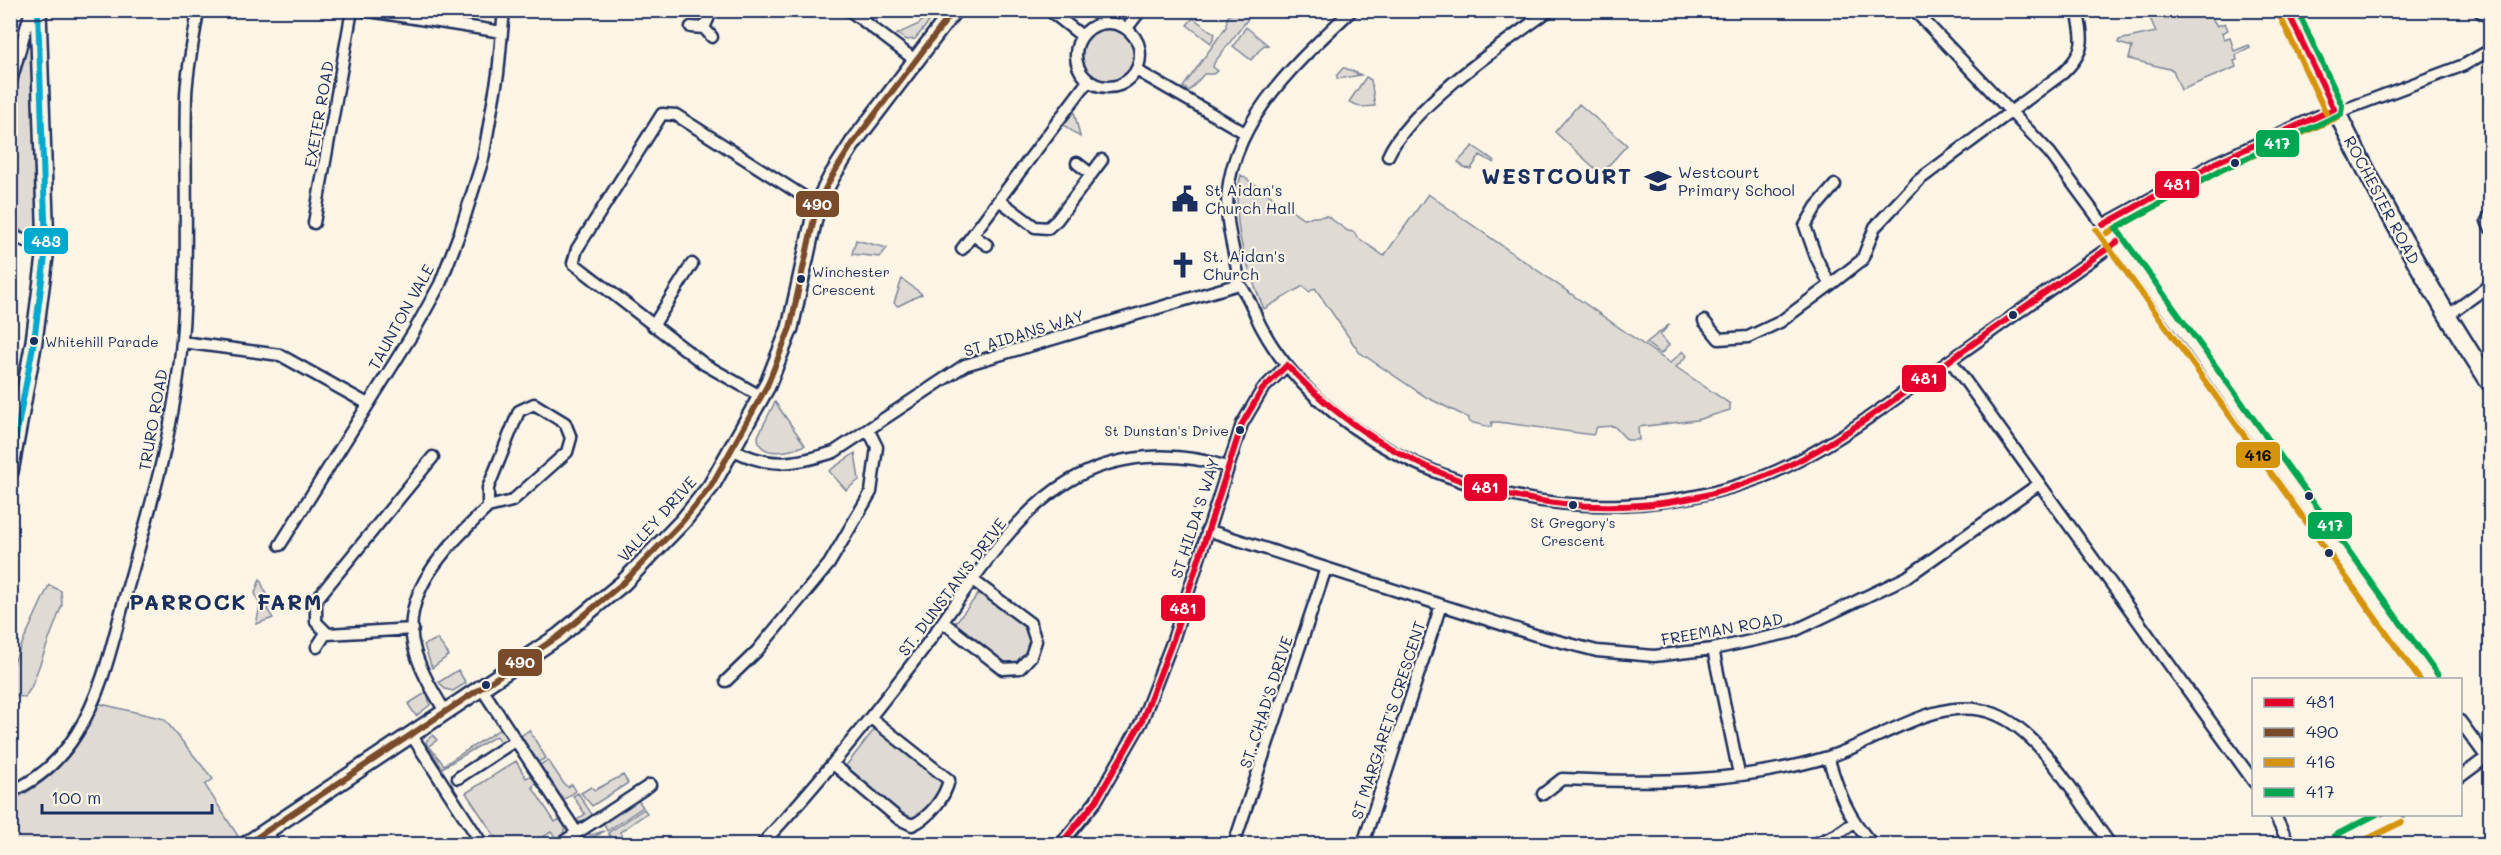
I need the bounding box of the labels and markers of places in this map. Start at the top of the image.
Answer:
unlabelled marker [2229,157,2241,169]
place label: Westcourt Primary School [1678,161,1795,200]
school or university icon: Westcourt Primary School [1643,166,1673,196]
place label: St Aidan's Church Hall [1205,179,1295,218]
public building icon: St Aidan's Church Hall [1170,184,1200,214]
place label: St. Aidan's Church [1203,245,1285,284]
church icon: St. Aidan's Church [1168,250,1198,280]
place label: Winchester Crescent [812,262,890,299]
marker: Winchester Crescent [795,273,807,285]
unlabelled marker [2007,309,2019,321]
place label: Whitehill Parade [45,332,159,351]
marker: Whitehill Parade [28,335,40,347]
place label: St Dunstan's Drive [1105,421,1229,440]
marker: St Dunstan's Drive [1234,424,1246,436]
unlabelled marker [2303,490,2315,502]
marker: St Gregory's Crescent [1567,499,1579,511]
place label: St Gregory's Crescent [1530,513,1616,550]
unlabelled marker [2323,547,2335,559]
unlabelled marker [480,679,492,691]

